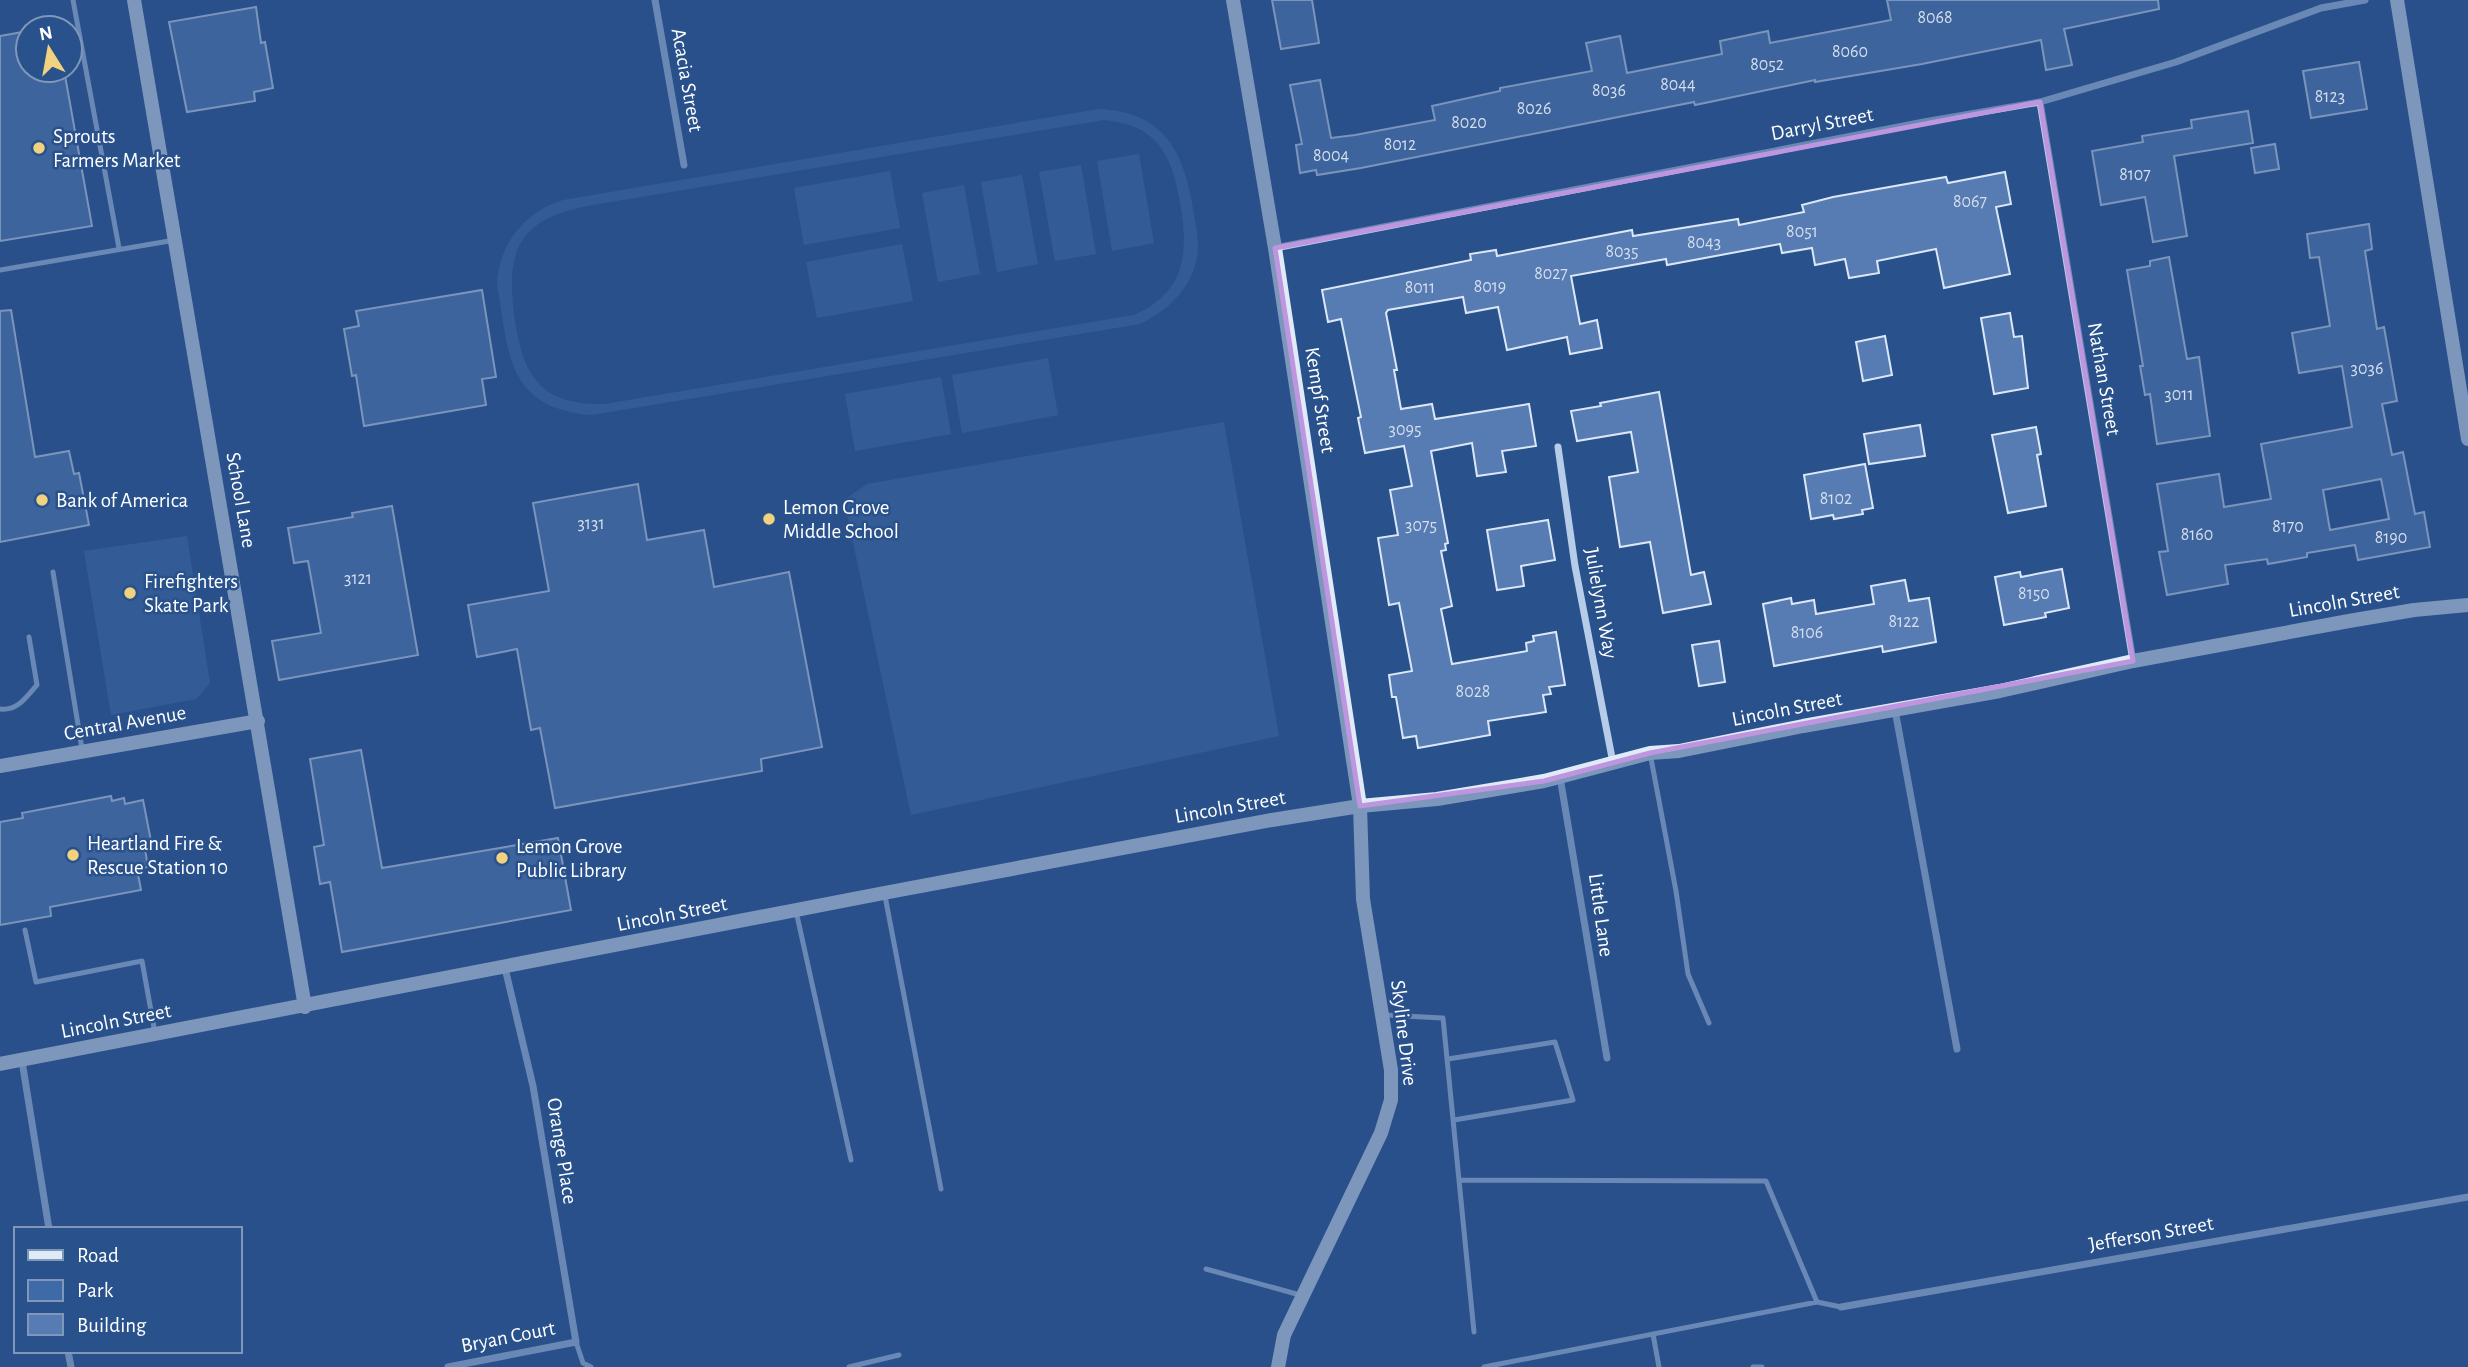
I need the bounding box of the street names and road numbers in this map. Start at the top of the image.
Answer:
street label: Acacia Street [668,26,707,134]
street label: Darryl Street [1769,104,1875,144]
street label: Nathan Street [2084,321,2124,437]
street label: Kempf Street [1301,346,1339,455]
street label: School Lane [222,451,260,549]
street label: Julielynn Way [1581,546,1621,660]
street label: Lincoln Street [2287,581,2401,621]
street label: Lincoln Street [1730,688,1844,730]
street label: Central Avenue [62,702,188,744]
street label: Lincoln Street [1173,787,1287,827]
street label: Little Lane [1585,872,1617,958]
street label: Lincoln Street [615,893,729,935]
street label: Skyline Drive [1387,979,1421,1087]
street label: Lincoln Street [59,1000,173,1042]
street label: Orange Place [543,1096,581,1206]
street label: Jefferson Street [2087,1213,2215,1255]
street label: Bryan Court [459,1318,557,1356]

